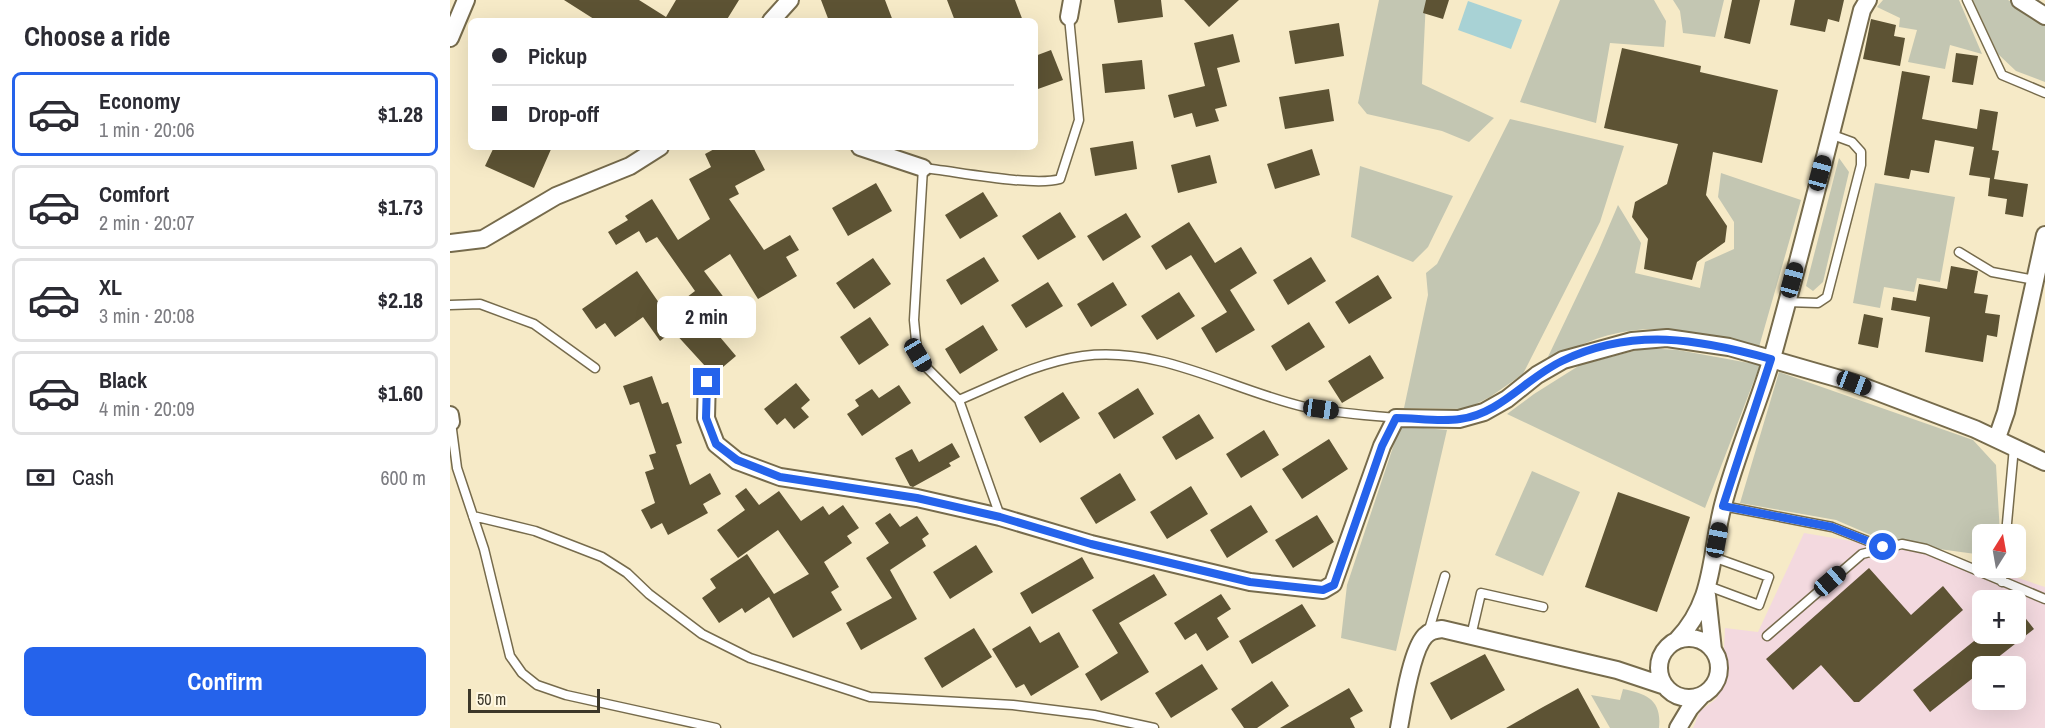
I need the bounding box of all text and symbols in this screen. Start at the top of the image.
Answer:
text: Choose a ride [24,18,170,54]
text: Pickup [528,41,587,71]
text: Economy [99,86,180,116]
icon: car [27,87,81,141]
text: $1.28 [378,99,423,129]
text: Drop-off [528,99,599,129]
text: 1 min · 20:06 [99,116,195,143]
car [1807,153,1833,193]
text: Comfort [99,179,169,209]
icon: car [27,180,81,234]
text: $1.73 [378,192,423,222]
text: 2 min · 20:07 [99,209,195,236]
car [1779,260,1805,300]
text: XL [99,272,122,302]
icon: car [27,273,81,327]
text: $2.18 [378,285,423,315]
callout: 2 min [658,295,756,337]
text: 3 min · 20:08 [99,302,195,329]
text: 2 min [685,303,728,330]
car [901,335,935,375]
text: Black [99,365,147,395]
icon: car [27,366,81,420]
route end [693,368,720,395]
car [1834,368,1874,398]
text: $1.60 [378,378,423,408]
text: 4 min · 20:09 [99,395,195,422]
car [1302,398,1340,420]
icon: cash [24,461,57,494]
text: Cash [72,462,114,492]
text: 600 m [380,464,426,491]
car [1705,521,1729,559]
north arrow [1972,524,2026,578]
map controls [1972,524,2026,710]
route start [1869,533,1896,560]
car [1811,562,1849,600]
button: + [1972,590,2026,644]
button: Confirm [24,647,426,716]
button: − [1972,656,2026,710]
scale bar [468,686,600,714]
text: 50 m [477,688,506,710]

